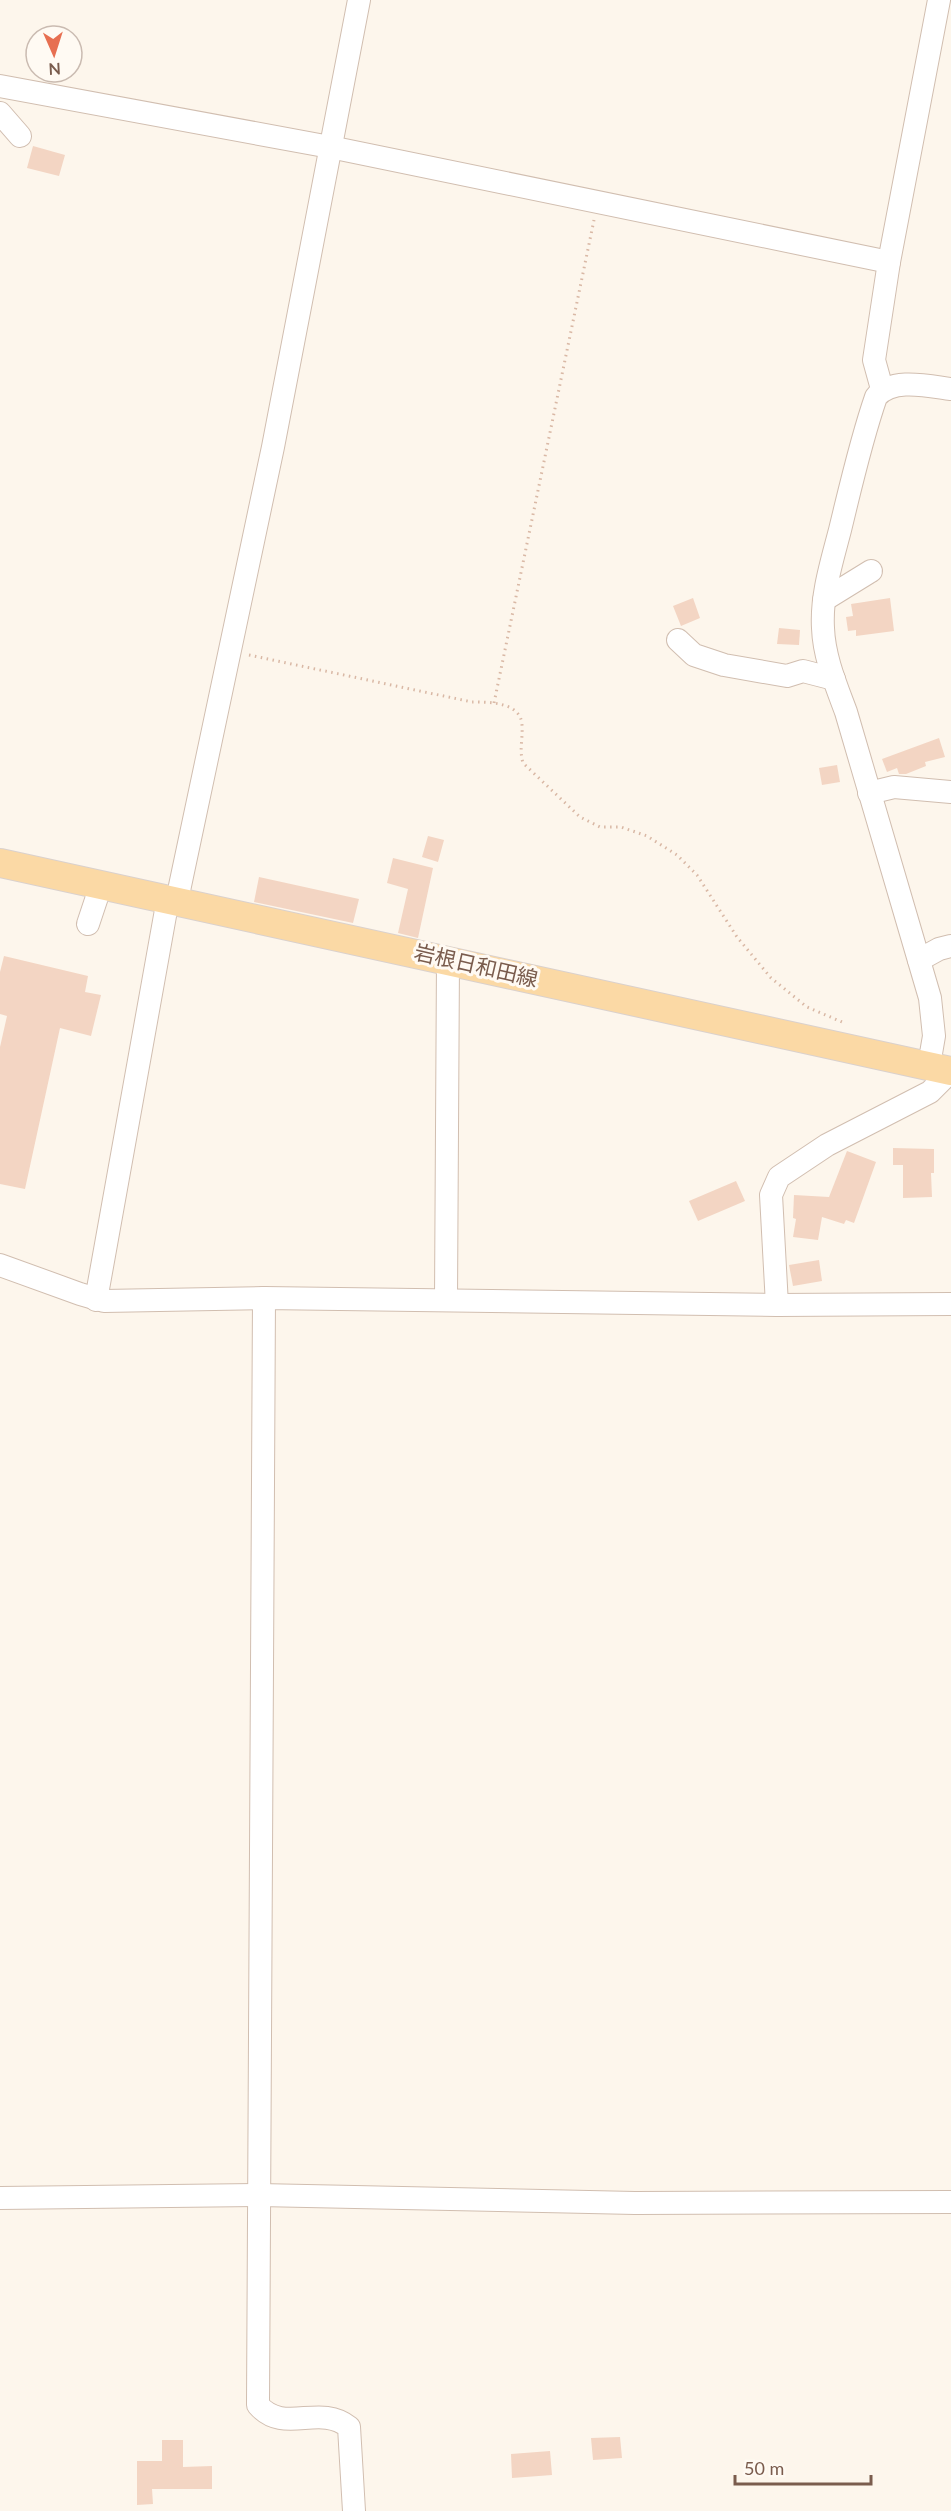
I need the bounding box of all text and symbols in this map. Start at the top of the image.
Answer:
north arrow [24,24,84,84]
text: N [48,60,61,79]
street label: 岩根日和田線 [412,938,541,991]
scale bar [735,2448,872,2486]
text: 50 m [744,2457,784,2479]

